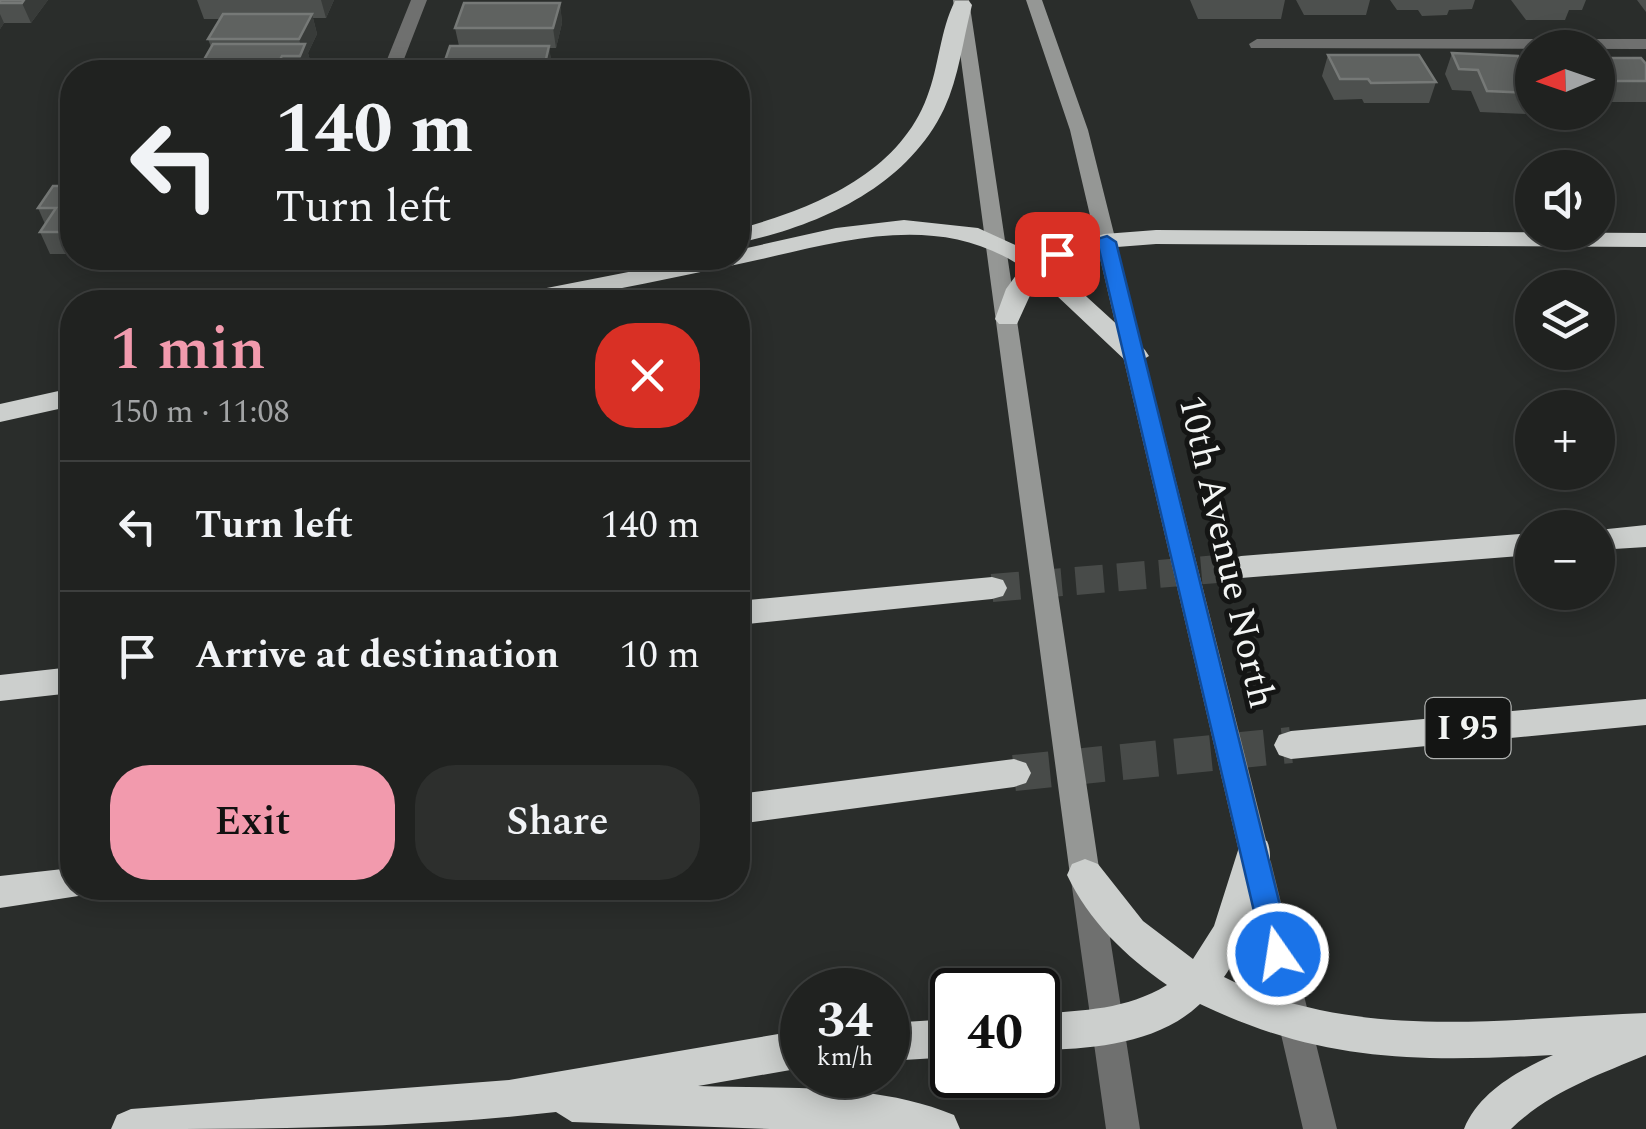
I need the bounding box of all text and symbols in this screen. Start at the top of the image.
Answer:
north arrow [1515,30,1615,130]
map controls [1515,30,1615,610]
text: 140 m [275,77,473,183]
icon: left [110,100,240,230]
button: sound [1515,150,1615,250]
text: Turn left [275,173,452,242]
pin [1015,212,1100,297]
icon: arrive [1030,227,1085,282]
button: layers [1515,270,1615,370]
text: 1 min [110,304,266,396]
button: close [595,323,700,428]
text: 150 m · 11:08 [110,388,290,437]
street label: 10th Avenue North [1162,390,1290,714]
button: + [1515,390,1615,490]
text: Turn left [195,497,353,555]
text: 140 m [601,497,700,555]
icon: left [110,499,165,554]
button: − [1515,510,1615,610]
text: Arrive at destination [195,627,559,685]
text: 10 m [620,627,700,685]
icon: arrive [110,629,165,684]
road number: I 95 [1426,698,1510,758]
button: Exit [110,765,395,880]
button: Share [415,765,700,880]
position arrow [1226,902,1330,1006]
speed limit sign: 40 [930,968,1060,1098]
text: 34 [817,983,873,1059]
text: km/h [817,1039,873,1077]

